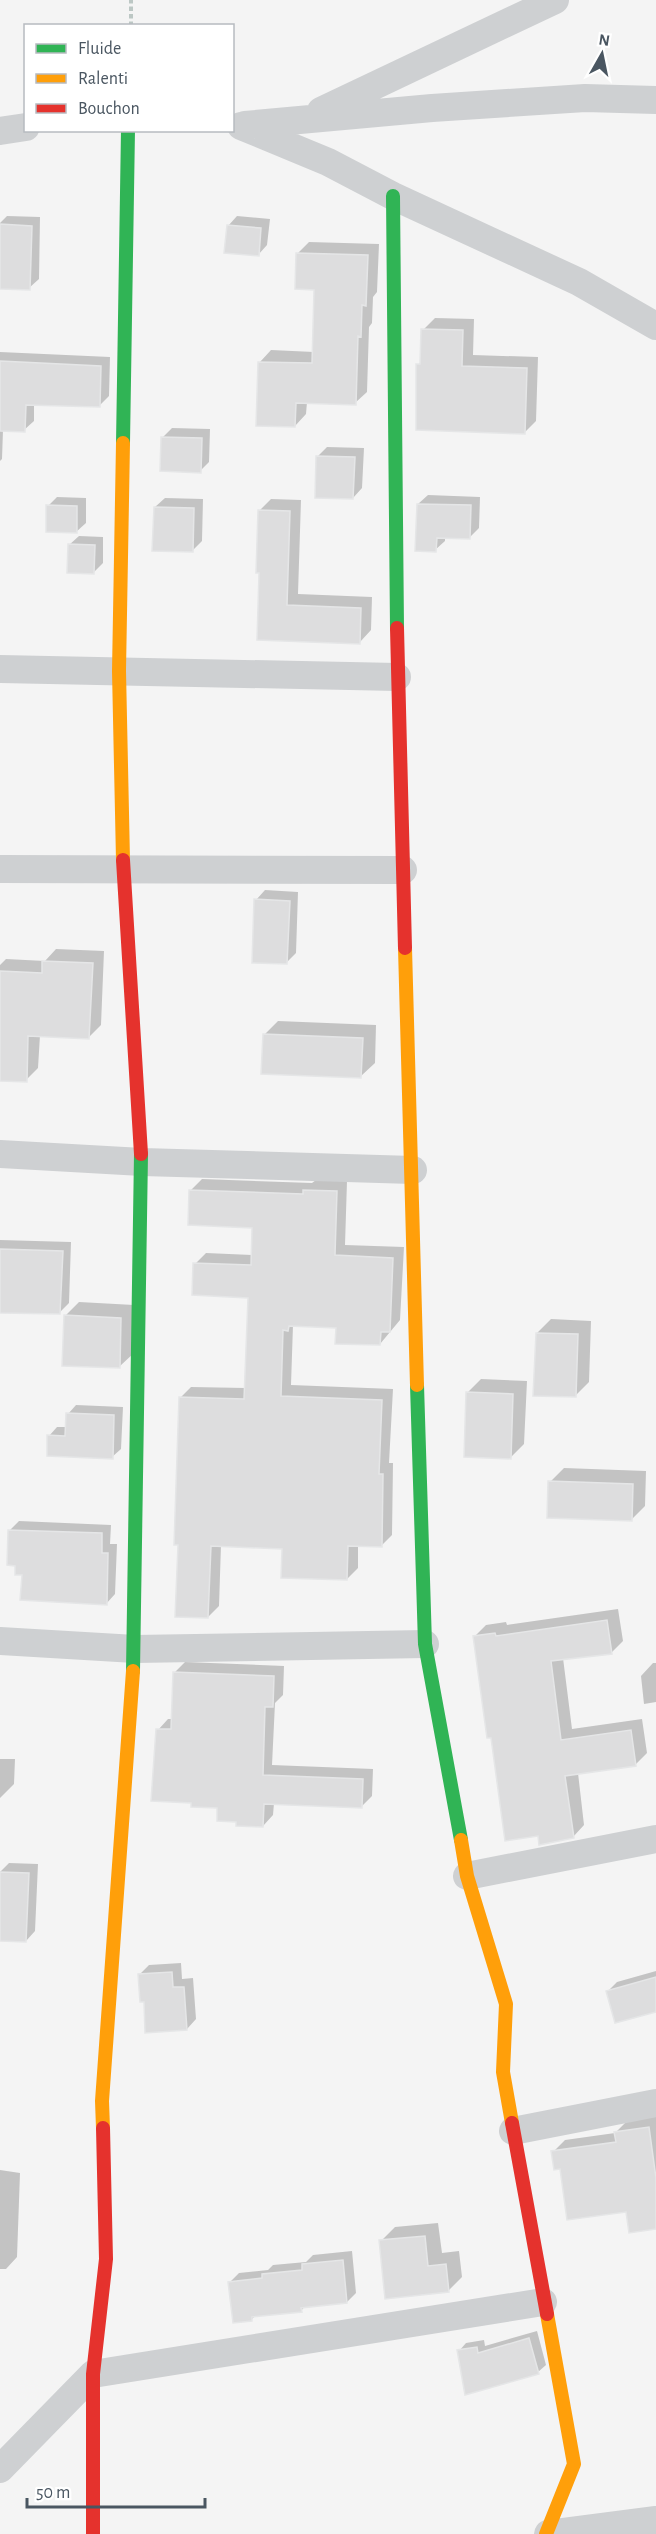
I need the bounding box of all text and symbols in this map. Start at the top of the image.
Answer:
legend [24,24,234,132]
north arrow [572,24,632,84]
text: N [597,31,611,49]
text: Fluide [78,40,121,58]
text: Ralenti [78,70,128,88]
text: Bouchon [78,100,140,118]
scale bar [27,2471,206,2509]
text: 50 m [36,2484,70,2502]

